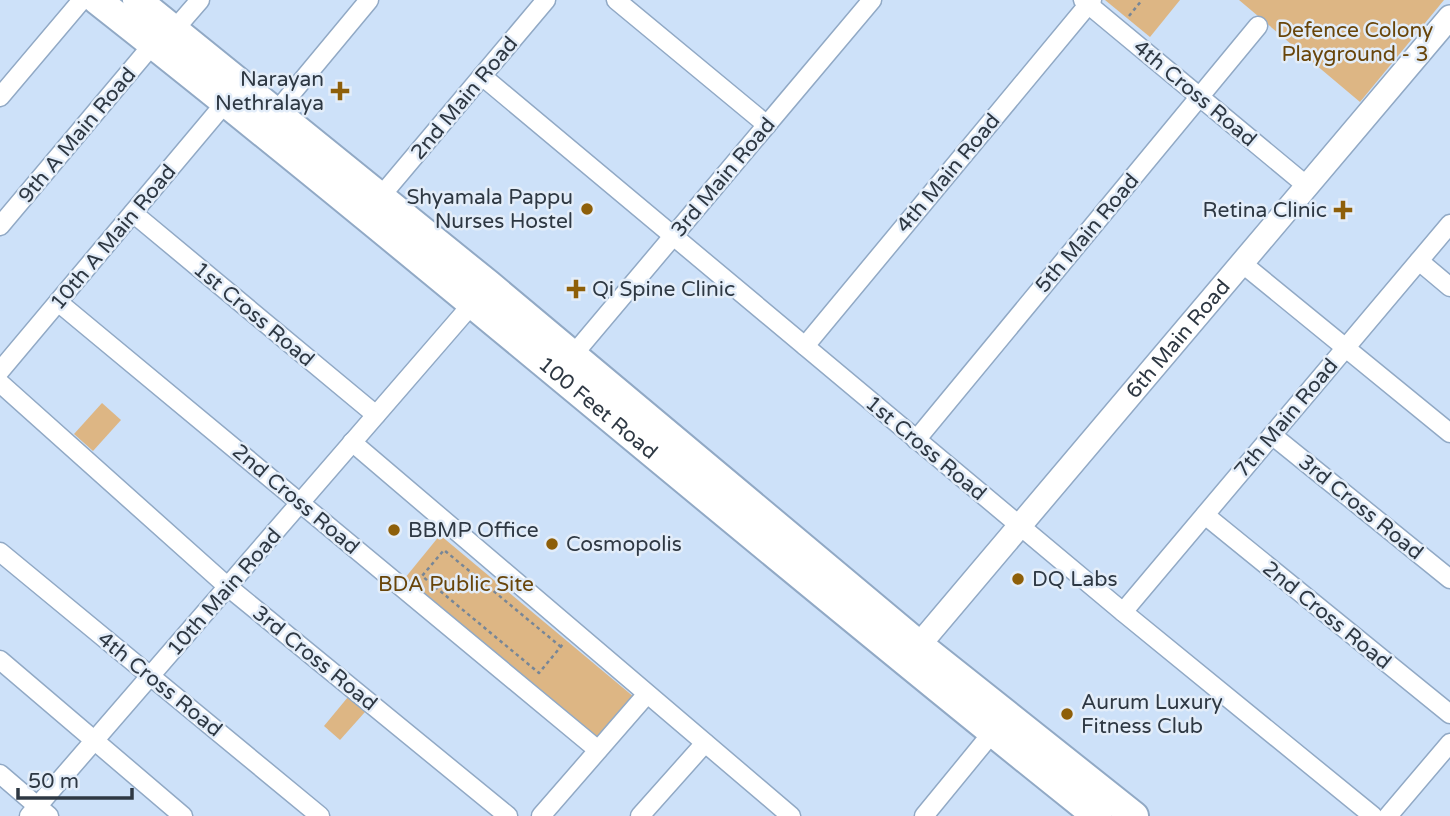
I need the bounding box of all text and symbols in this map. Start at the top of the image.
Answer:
park label: Defence Colony Playground - 3 [1277,18,1433,67]
street label: 2nd Main Road [406,32,523,165]
street label: 4th Cross Road [1128,35,1261,152]
street label: 9th A Main Road [14,63,141,208]
place label: Narayan Nethralaya [215,67,324,116]
marker: Narayan Nethralaya [330,81,350,101]
street label: 4th Main Road [891,109,1005,238]
street label: 3rd Main Road [666,113,781,242]
street label: 10th A Main Road [45,160,181,315]
street label: 5th Main Road [1030,169,1144,298]
place label: Shyamala Pappu Nurses Hostel [406,185,573,234]
place label: Retina Clinic [1203,198,1327,223]
marker: Retina Clinic [1333,200,1353,220]
marker: Shyamala Pappu Nurses Hostel [579,201,595,217]
street label: 1st Cross Road [188,257,319,372]
street label: 6th Main Road [1121,275,1236,404]
place label: Qi Spine Clinic [592,277,735,302]
marker: Qi Spine Clinic [566,279,586,299]
street label: 100 Feet Road [533,352,662,465]
street label: 7th Main Road [1229,354,1343,483]
street label: 1st Cross Road [860,391,991,506]
street label: 2nd Cross Road [227,439,364,560]
street label: 3rd Cross Road [1293,450,1428,565]
place label: BBMP Office [408,518,539,543]
marker: BBMP Office [386,522,402,538]
street label: 10th Main Road [162,523,287,661]
place label: Cosmopolis [566,532,682,557]
marker: Cosmopolis [544,536,560,552]
street label: 2nd Cross Road [1257,556,1396,675]
place label: DQ Labs [1032,567,1118,592]
marker: DQ Labs [1010,571,1026,587]
park label: BDA Public Site [378,572,534,597]
street label: 3rd Cross Road [247,601,382,716]
street label: 4th Cross Road [92,627,227,742]
place label: Aurum Luxury Fitness Club [1081,690,1223,739]
marker: Aurum Luxury Fitness Club [1059,706,1075,722]
scale bar [18,756,131,800]
text: 50 m [28,769,79,794]

